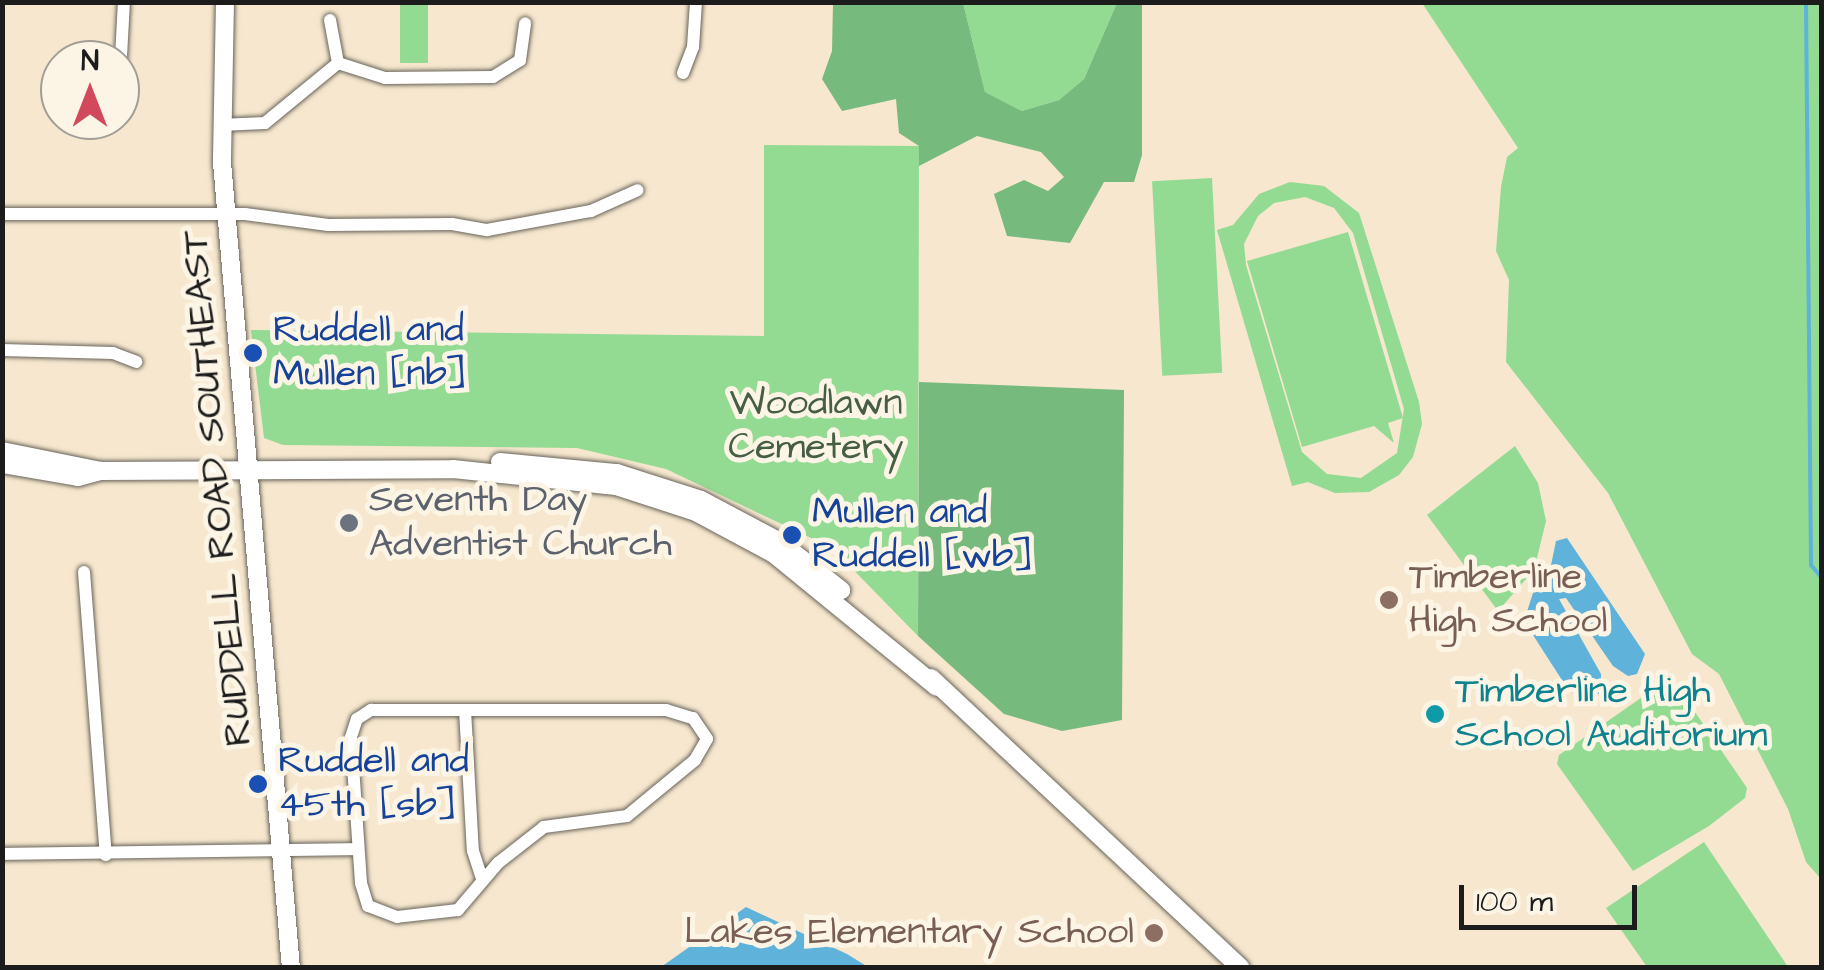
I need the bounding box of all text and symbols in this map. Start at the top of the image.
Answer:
north arrow [40,40,140,140]
text: N [81,42,99,81]
street label: RUDDELL ROAD SOUTHEAST [173,228,263,748]
place label: Ruddell and Mullen [nb] [273,308,467,398]
marker: Ruddell and Mullen [nb] [242,342,264,364]
park label: Woodlawn Cemetery [728,381,904,470]
place label: Seventh Day Adventist Church [369,478,672,568]
place label: Mullen and Ruddell [wb] [812,490,1034,580]
marker: Seventh Day Adventist Church [338,512,360,534]
marker: Mullen and Ruddell [wb] [781,524,803,546]
place label: Timberline High School [1409,555,1607,644]
marker: Timberline High School [1378,589,1400,611]
place label: Timberline High School Auditorium [1455,669,1767,758]
marker: Timberline High School Auditorium [1424,703,1446,725]
place label: Ruddell and 45th [sb] [278,739,469,828]
marker: Ruddell and 45th [sb] [247,773,269,795]
scale bar [1464,865,1642,927]
text: 100 m [1476,881,1553,923]
place label: Lakes Elementary School [684,910,1134,956]
marker: Lakes Elementary School [1143,922,1165,944]

